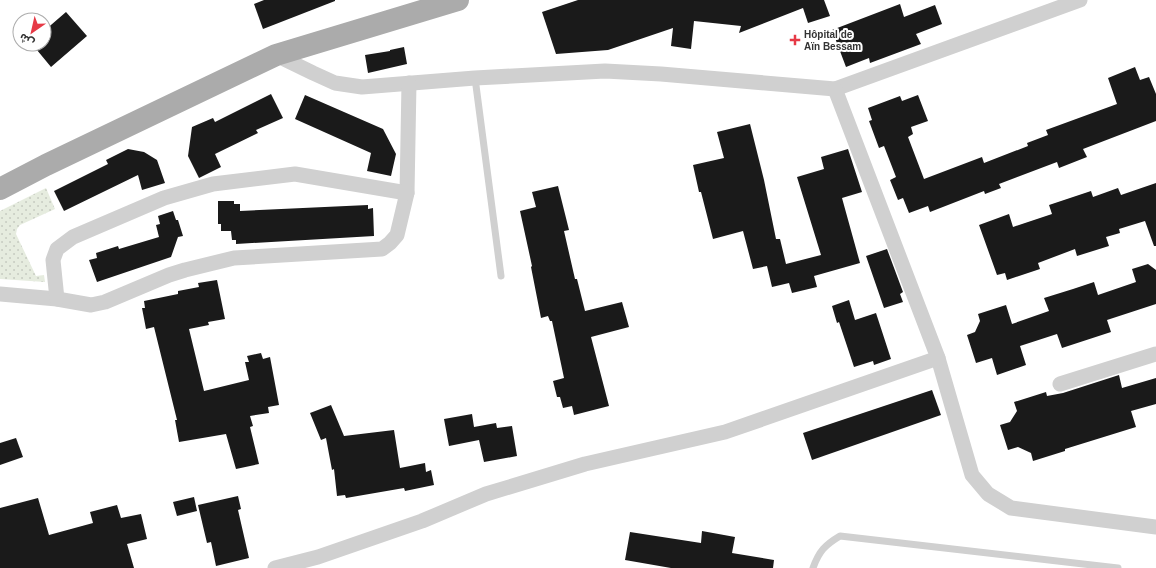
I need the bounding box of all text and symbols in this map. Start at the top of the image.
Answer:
north arrow [12,12,52,52]
place label: Hôpital de Aïn Bessam [804,29,861,52]
text: ش [17,30,37,49]
marker: Hôpital de Aïn Bessam [789,34,801,46]

